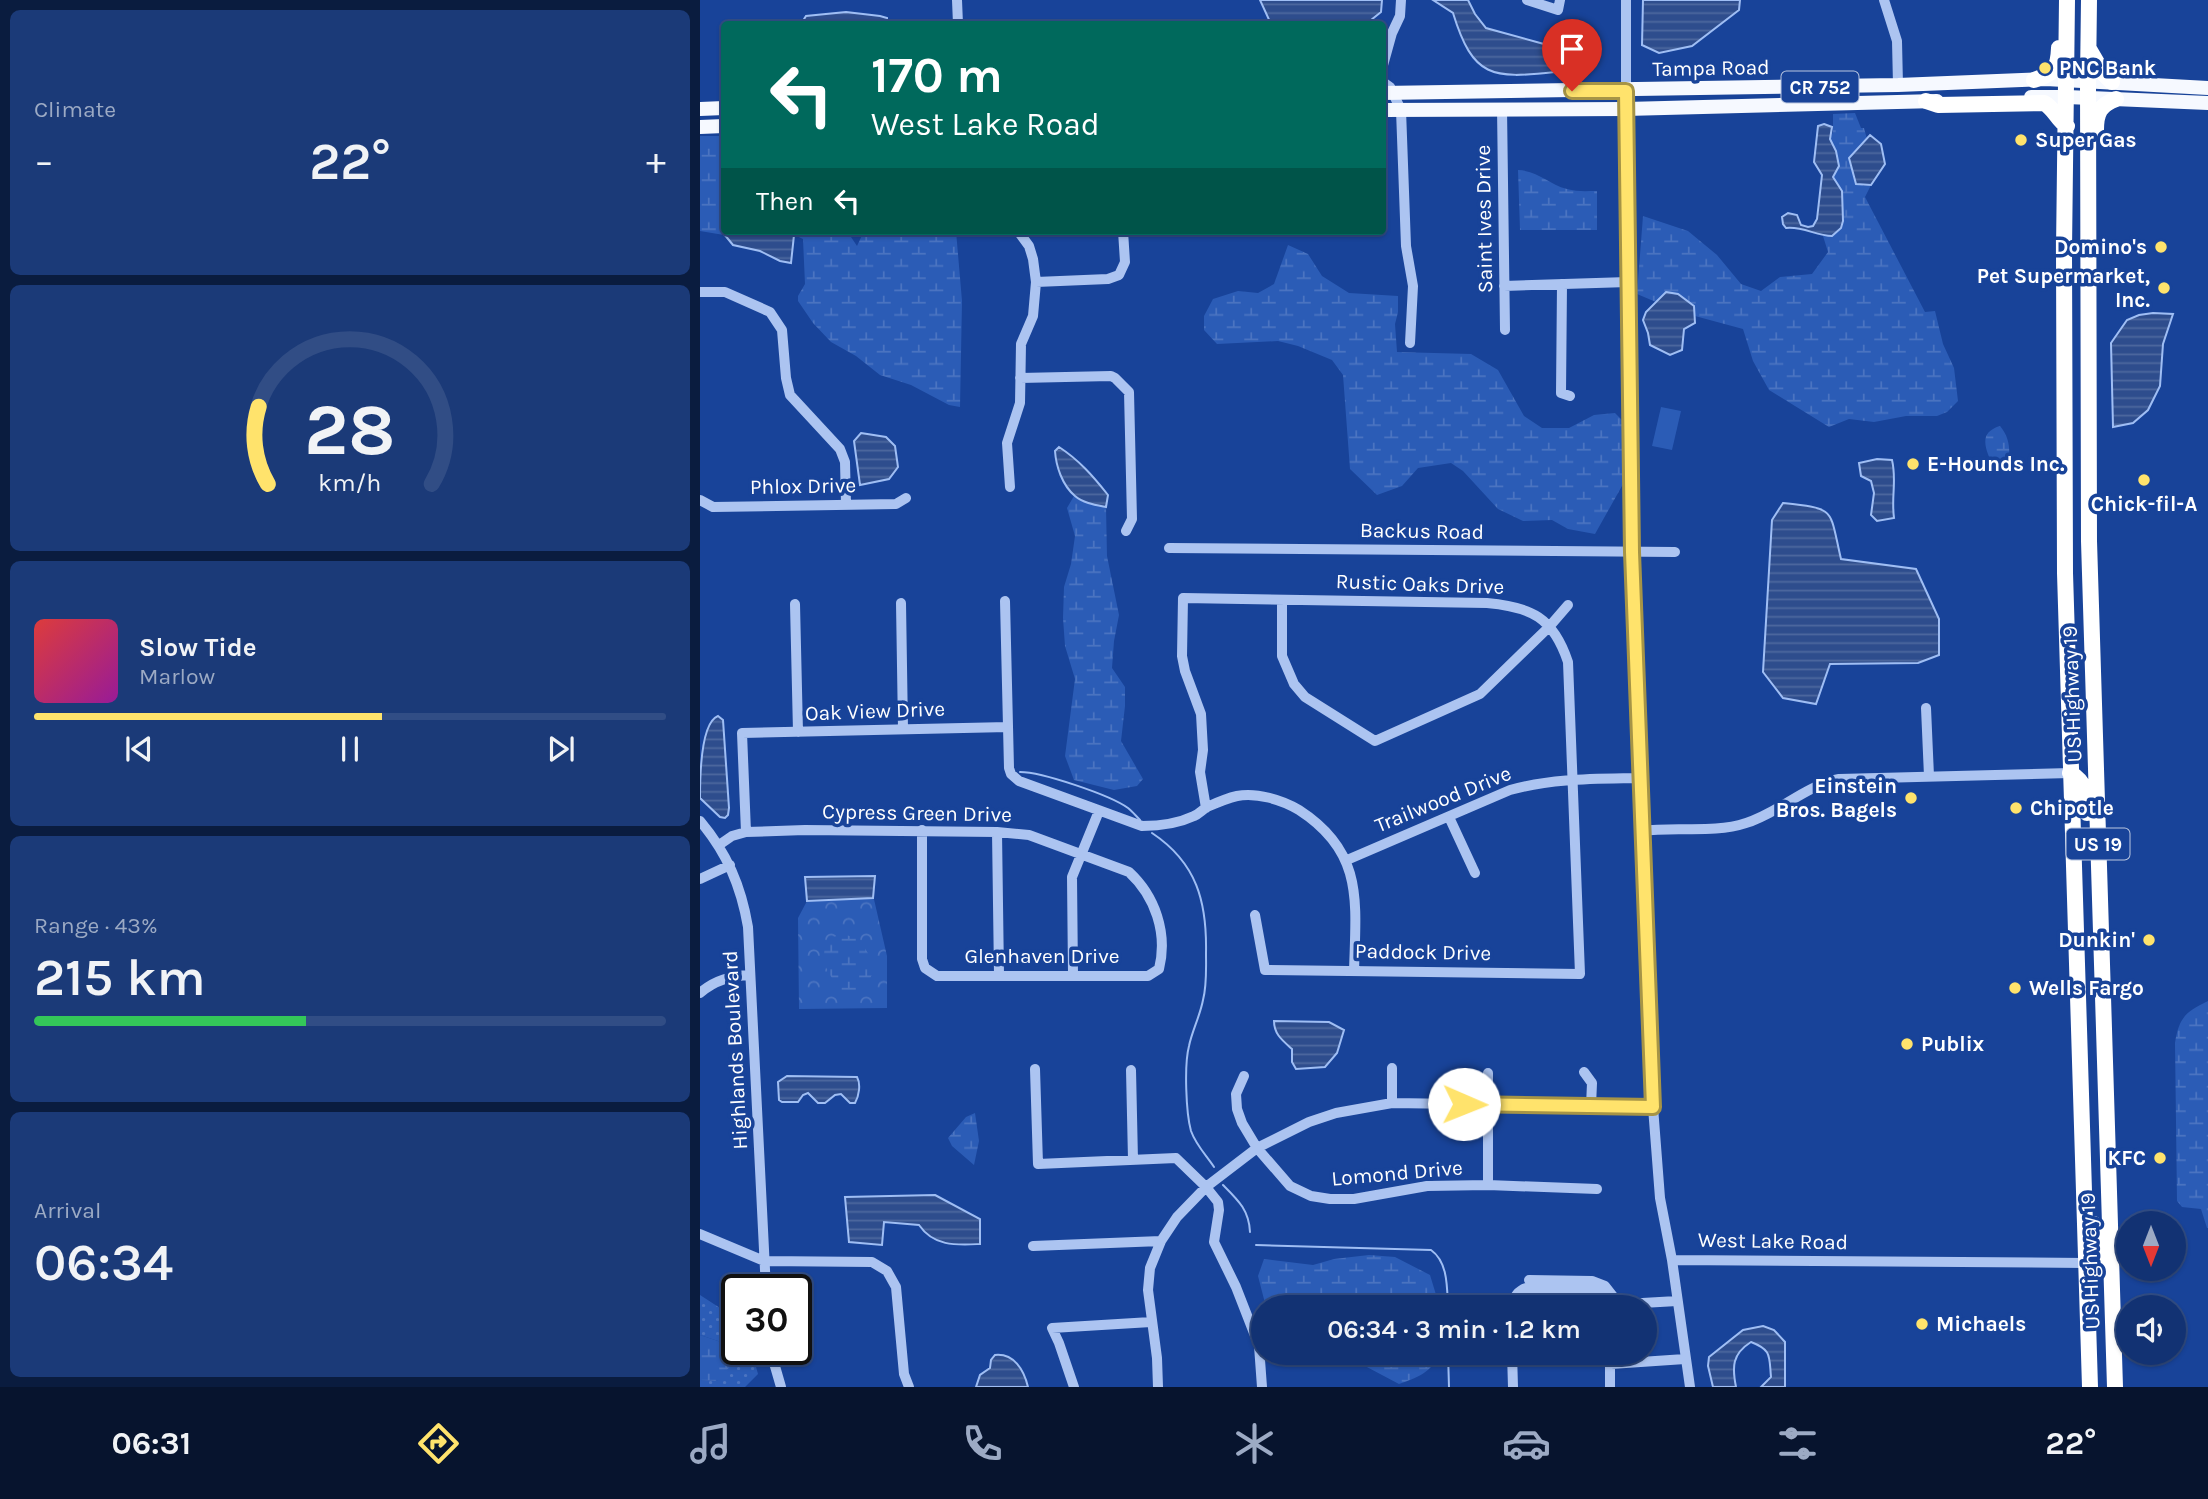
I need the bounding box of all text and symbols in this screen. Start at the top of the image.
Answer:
pin [1542,19,1602,91]
icon: arrive [1553,30,1591,68]
text: 170 m [871,47,1003,104]
icon: left [756,49,847,140]
street label: Tampa Road [1652,55,1770,81]
place label: PNC Bank [2059,56,2157,80]
marker: PNC Bank [2037,60,2053,76]
road number: CR 752 [1782,72,1858,102]
text: Climate [34,96,116,123]
text: West Lake Road [871,106,1100,143]
place label: Super Gas [2035,128,2137,152]
text: 22° [309,131,391,192]
marker: Super Gas [2013,132,2029,148]
text: − [34,139,54,184]
text: + [646,139,666,184]
street label: Saint Ives Drive [1471,145,1497,293]
icon: left [828,182,866,220]
text: Then [756,186,814,217]
place label: Domino's [2054,235,2147,259]
marker: Domino's [2153,239,2169,255]
place label: Pet Supermarket, Inc. [1977,264,2150,312]
marker: Pet Supermarket, Inc. [2156,280,2172,296]
text: 28 [304,388,396,473]
place label: E-Hounds Inc. [1927,452,2065,476]
marker: E-Hounds Inc. [1905,456,1921,472]
text: km/h [318,468,382,497]
marker: Chick-fil-A [2136,472,2152,488]
street label: Phlox Drive [750,473,856,499]
place label: Chick-fil-A [2091,492,2197,516]
street label: Backus Road [1360,518,1484,544]
street label: Rustic Oaks Drive [1335,569,1505,599]
street label: US Highway 19 [2058,625,2086,763]
text: Slow Tide [139,632,257,663]
text: Marlow [139,663,215,690]
street label: Oak View Drive [805,697,945,725]
icon: previous [120,730,158,768]
icon: pause [331,730,369,768]
icon: next [542,730,580,768]
street label: Trailwood Drive [1371,761,1515,837]
place label: Einstein Bros. Bagels [1776,774,1897,822]
marker: Einstein Bros. Bagels [1903,790,1919,806]
place label: Chipotle [2030,796,2114,820]
street label: Cypress Green Drive [822,799,1012,827]
marker: Chipotle [2008,800,2024,816]
road number: US 19 [2066,828,2130,860]
text: Range · 43% [34,912,158,939]
place label: Dunkin' [2058,928,2135,952]
marker: Dunkin' [2141,932,2157,948]
street label: Paddock Drive [1355,939,1491,965]
street label: Glenhaven Drive [964,944,1120,968]
text: 215 km [34,947,206,1008]
street label: Highlands Boulevard [718,950,752,1150]
place label: Wells Fargo [2029,976,2144,1000]
marker: Wells Fargo [2007,980,2023,996]
place label: Publix [1921,1032,1985,1056]
marker: Publix [1899,1036,1915,1052]
position arrow [1427,1067,1501,1141]
place label: KFC [2107,1146,2146,1170]
marker: KFC [2152,1150,2168,1166]
street label: Lomond Drive [1330,1155,1464,1191]
street label: US Highway 19 [2076,1192,2104,1330]
text: Arrival [34,1197,101,1224]
north arrow [2116,1211,2186,1281]
map controls [2116,1211,2186,1365]
street label: West Lake Road [1698,1228,1848,1254]
text: 06:34 [34,1232,173,1293]
speed limit sign: 30 [721,1274,812,1365]
button: sound [2116,1295,2186,1365]
place label: Michaels [1936,1312,2026,1336]
text: 06:34 · 3 min · 1.2 km [1327,1314,1581,1345]
marker: Michaels [1914,1316,1930,1332]
icon: directions [414,1419,463,1468]
icon: music [686,1419,735,1468]
icon: phone [958,1419,1007,1468]
icon: climate [1230,1419,1279,1468]
icon: car [1502,1419,1551,1468]
icon: filters [1773,1419,1822,1468]
text: 06:31 [111,1425,191,1462]
text: 22° [2045,1425,2096,1462]

